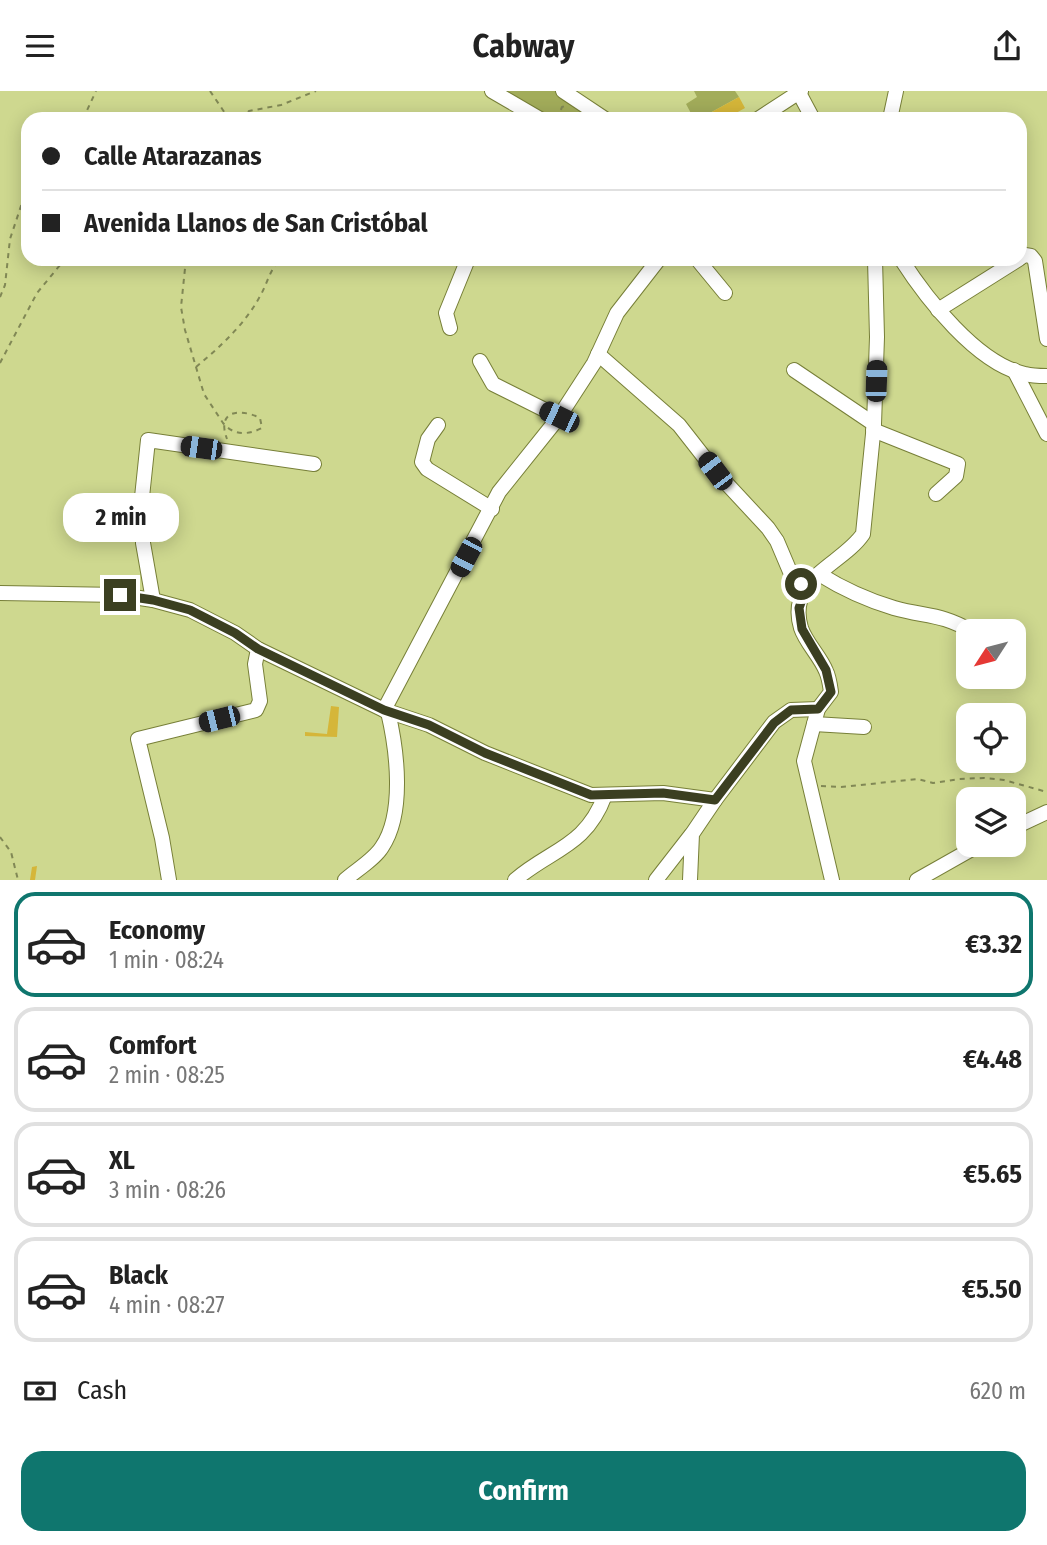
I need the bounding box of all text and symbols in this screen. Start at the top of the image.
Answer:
icon: menu [21,27,59,65]
text: Cabway [473,27,574,65]
icon: share [988,27,1026,65]
text: Calle Atarazanas [84,141,262,172]
text: Avenida Llanos de San Cristóbal [84,208,428,239]
car [865,360,888,402]
car [536,398,583,436]
car [179,435,224,461]
car [694,448,737,494]
callout: 2 min [62,493,178,543]
text: 2 min [96,503,147,531]
car [447,534,486,580]
route start [785,568,817,600]
route end [104,579,136,611]
north arrow [956,619,1026,689]
map controls [956,619,1026,857]
button: locate [956,703,1026,773]
car [197,704,242,734]
button: layers [956,787,1026,857]
icon: car [25,913,88,976]
text: Economy [109,915,205,946]
text: €3.32 [965,929,1022,960]
text: 1 min · 08:24 [109,946,224,974]
icon: car [25,1028,88,1091]
text: Comfort [109,1030,197,1061]
text: €4.48 [963,1044,1022,1075]
text: 2 min · 08:25 [109,1061,225,1089]
icon: car [25,1143,88,1206]
text: XL [109,1145,135,1176]
text: €5.65 [963,1159,1022,1190]
text: 3 min · 08:26 [109,1176,226,1204]
icon: car [25,1258,88,1321]
text: Black [109,1260,168,1291]
text: €5.50 [962,1274,1022,1305]
text: 4 min · 08:27 [109,1291,224,1319]
icon: cash [21,1372,59,1410]
text: Cash [77,1375,127,1406]
text: 620 m [970,1377,1026,1405]
button: Confirm [21,1451,1026,1531]

